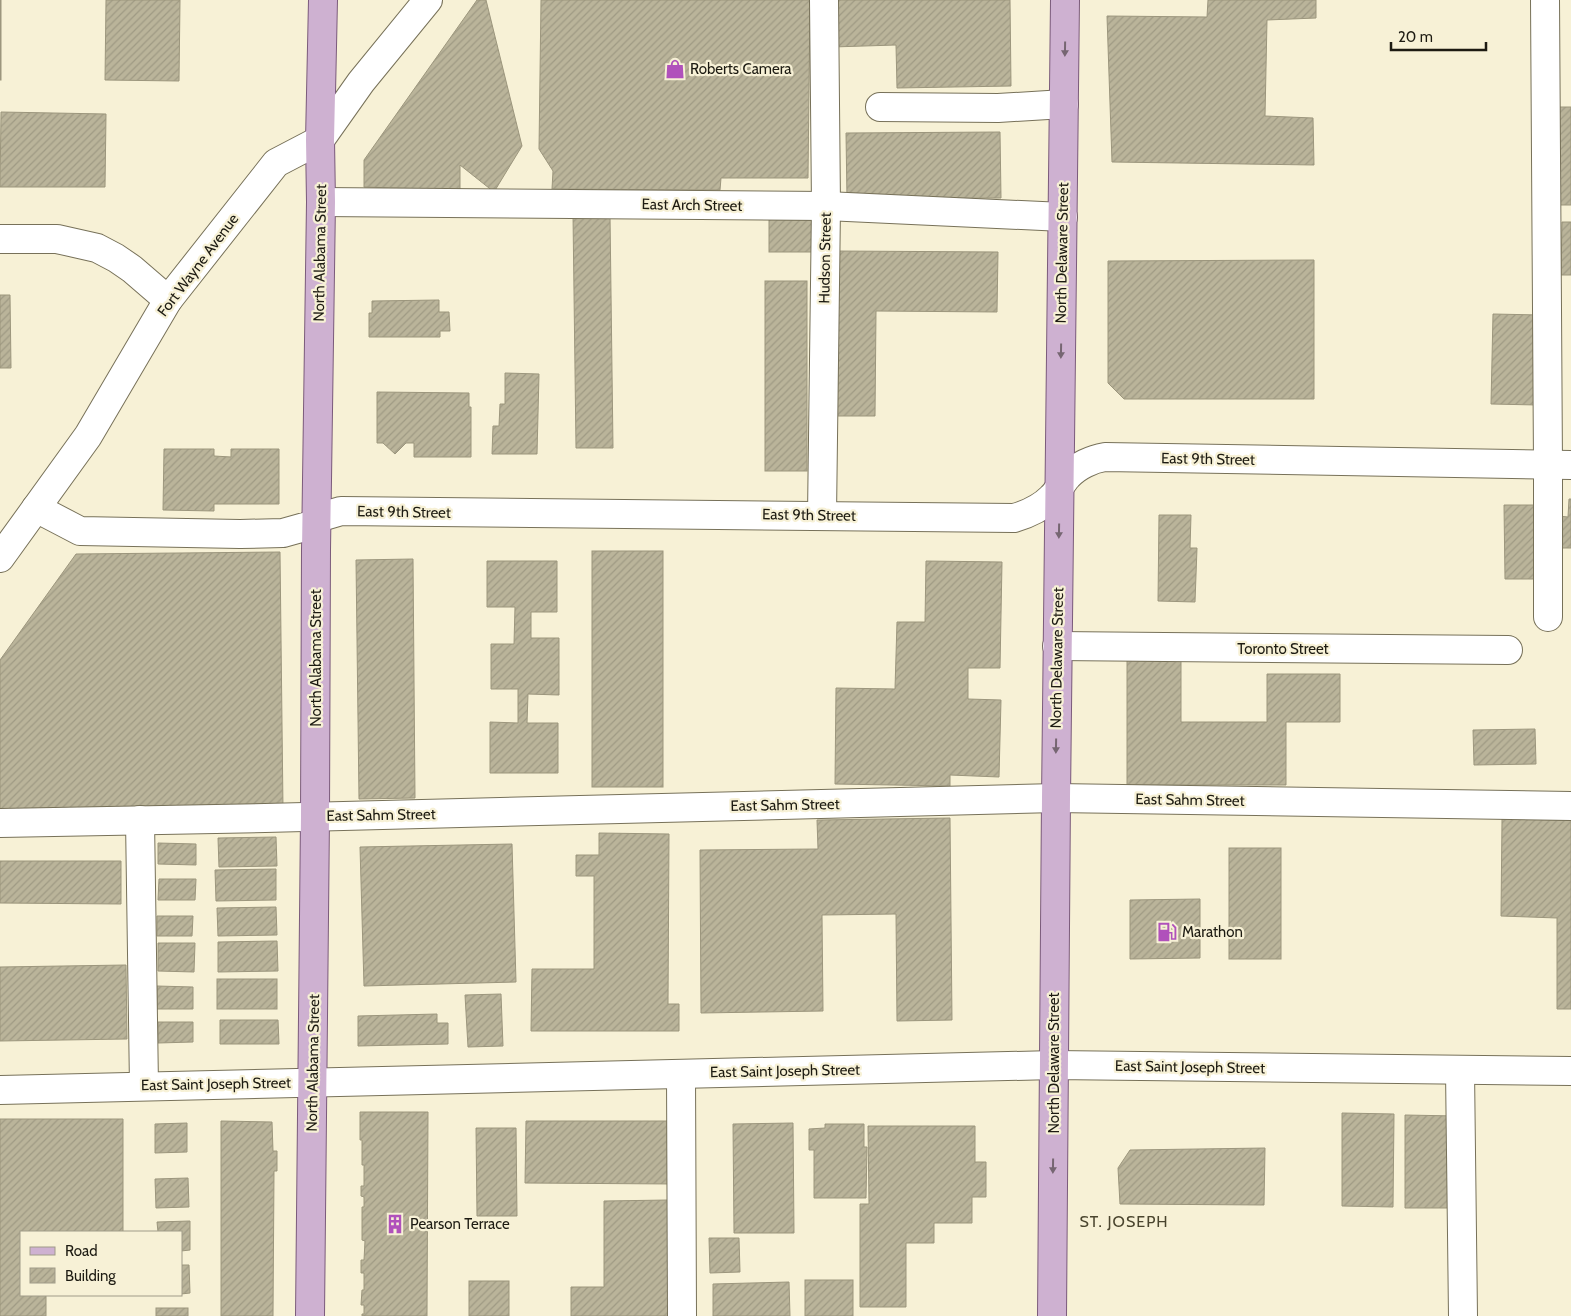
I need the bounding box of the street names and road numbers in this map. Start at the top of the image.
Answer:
street label: North Delaware Street [1052,182,1072,324]
street label: North Alabama Street [310,184,330,322]
street label: East Arch Street [641,195,743,215]
street label: Fort Wayne Avenue [154,210,243,320]
street label: Hudson Street [815,212,835,304]
street label: East 9th Street [1161,449,1255,469]
street label: East 9th Street [357,502,451,522]
street label: East 9th Street [762,505,856,525]
street label: North Delaware Street [1047,587,1067,729]
street label: North Alabama Street [307,589,325,727]
street label: Toronto Street [1237,640,1329,658]
street label: East Sahm Street [1135,790,1245,810]
street label: East Sahm Street [730,795,840,815]
street label: East Sahm Street [326,805,436,825]
street label: North Delaware Street [1045,992,1063,1134]
street label: North Alabama Street [303,994,323,1132]
street label: East Saint Joseph Street [1115,1057,1265,1077]
street label: East Saint Joseph Street [710,1061,860,1081]
street label: East Saint Joseph Street [141,1074,291,1094]

